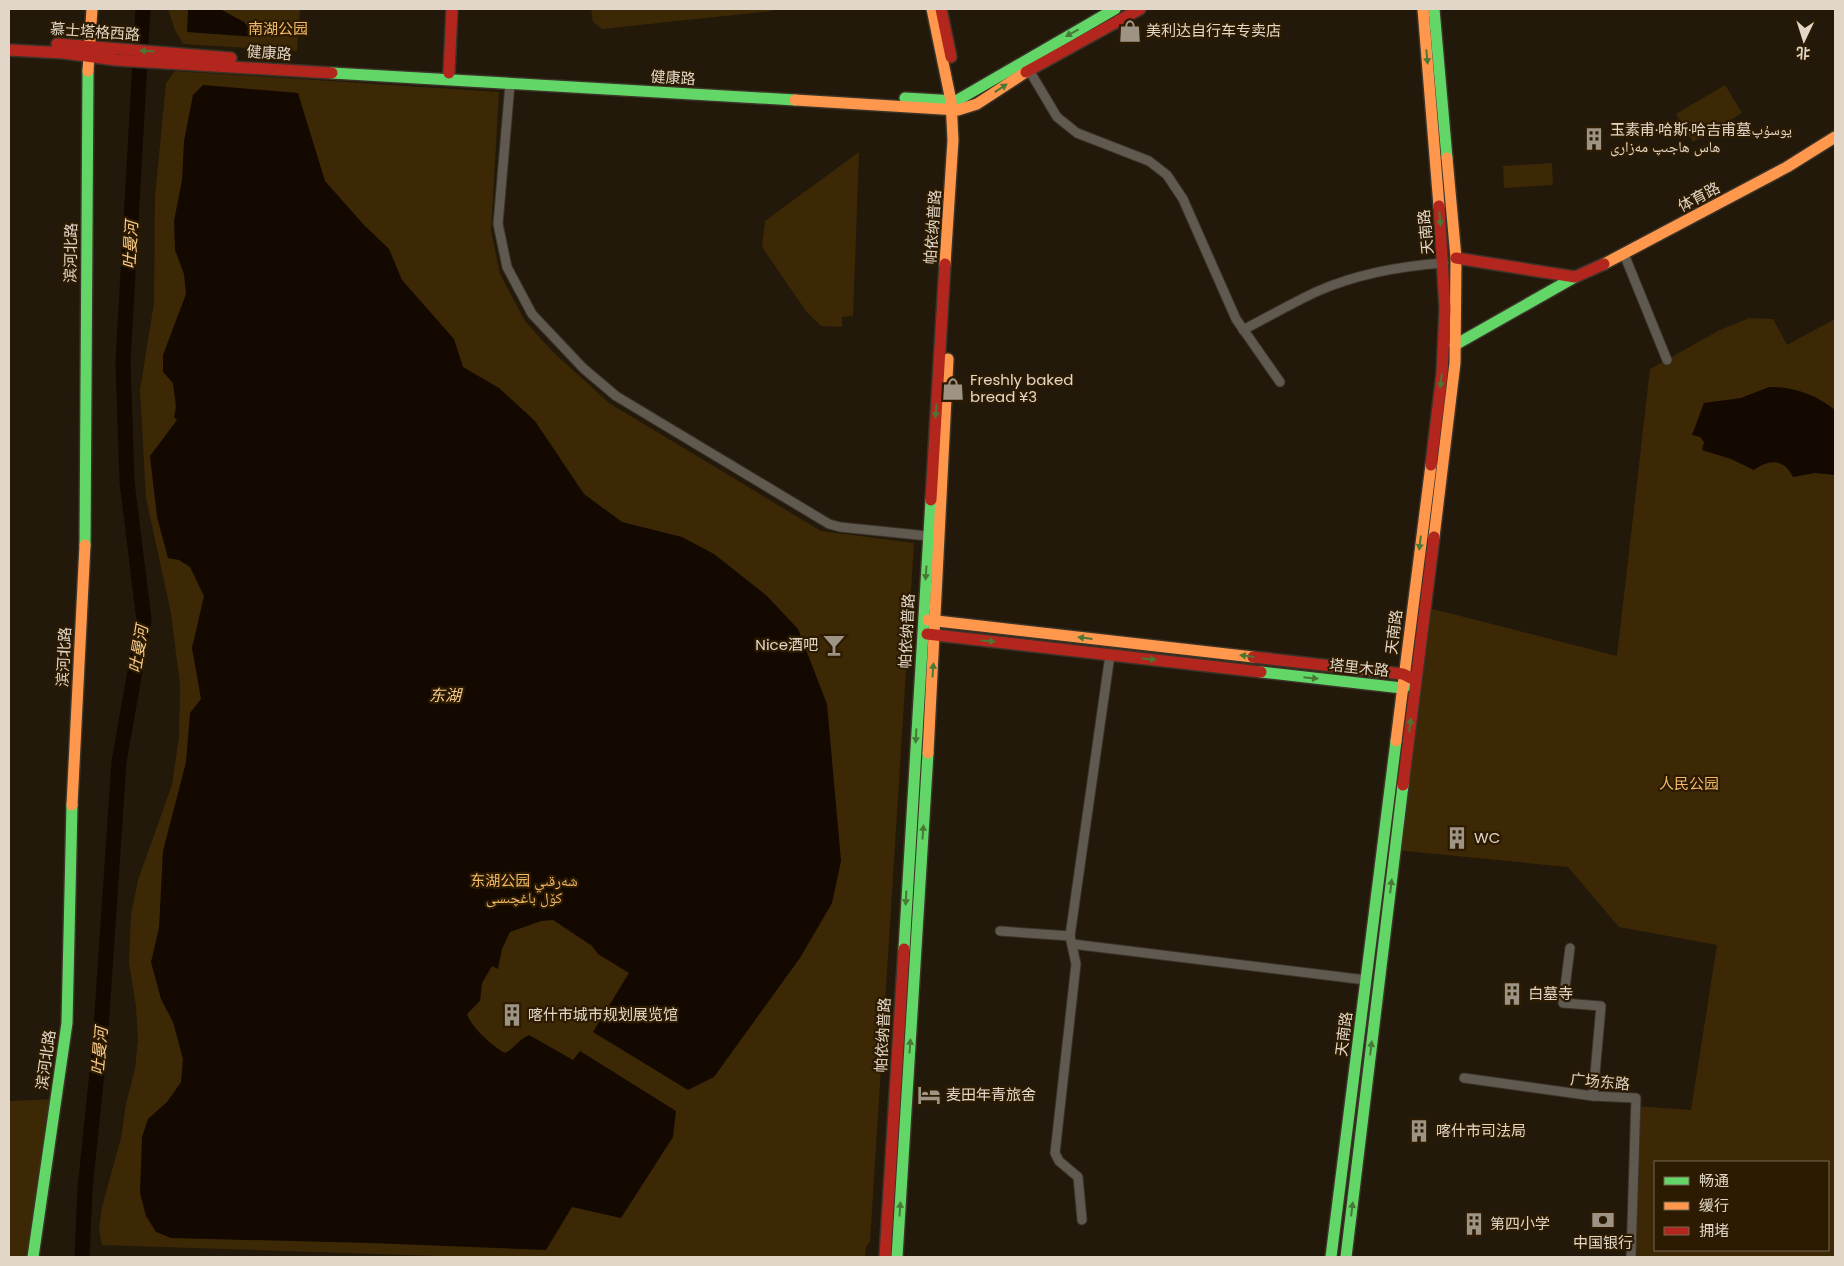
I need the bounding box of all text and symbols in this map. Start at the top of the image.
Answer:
north arrow [1779,15,1829,65]
street label: 慕士塔格西路 [49,18,141,45]
park label: 南湖公园 [248,18,308,39]
shop icon: 美利达自行车专卖店 [1117,18,1143,44]
place label: 美利达自行车专卖店 [1146,20,1281,41]
one-way arrow [1066,28,1079,37]
street label: 健康路 [246,40,292,65]
text: 北 [1795,43,1811,63]
one-way arrow [139,47,155,55]
one-way arrow [1423,50,1431,66]
street label: 健康路 [650,66,696,89]
one-way arrow [994,84,1008,93]
place label: 玉素甫·哈斯·哈吉甫墓يوسۇپ ھاس ھاجىپ مەزارى [1610,119,1792,157]
building icon: 玉素甫·哈斯·哈吉甫墓يوسۇپ ھاس ھاجىپ مەزارى [1581,126,1607,152]
street label: 体育路 [1674,177,1724,216]
street label: 帕依纳普路 [919,189,946,265]
street label: 天南路 [1413,209,1438,255]
one-way arrow [1437,212,1445,228]
water label: 吐曼河 [118,217,143,270]
street label: 滨河北路 [59,223,82,283]
place label: Freshly baked bread ¥3 [970,369,1073,407]
one-way arrow [1437,374,1445,390]
shop icon: Freshly baked bread ¥3 [940,376,966,402]
one-way arrow [932,404,940,420]
one-way arrow [1416,535,1424,551]
one-way arrow [921,566,929,582]
street label: 帕依纳普路 [894,593,919,669]
street label: 天南路 [1380,608,1407,656]
water label: 吐曼河 [123,621,154,675]
street label: 滨河北路 [51,626,76,687]
bar icon: Nice酒吧 [821,632,847,658]
place label: Nice酒吧 [755,634,818,655]
one-way arrow [1077,634,1093,642]
one-way arrow [980,637,996,645]
one-way arrow [1239,652,1255,660]
street label: 塔里木路 [1328,654,1390,681]
one-way arrow [1142,655,1158,663]
one-way arrow [929,661,937,677]
one-way arrow [1303,674,1319,682]
water label: 东湖 [429,684,464,707]
one-way arrow [1406,717,1414,733]
one-way arrow [911,728,919,744]
park label: 人民公园 [1659,773,1719,794]
one-way arrow [919,824,927,840]
building icon: WC [1444,825,1470,851]
place label: WC [1474,827,1500,848]
park label: 东湖公园 شەرقىي كۆل باغچىسى [470,870,578,908]
one-way arrow [1387,878,1395,894]
one-way arrow [902,890,910,906]
building icon: 白墓寺 [1499,981,1525,1007]
place label: 白墓寺 [1528,983,1573,1004]
street label: 帕依纳普路 [870,997,895,1073]
building icon: 喀什市城市规划展览馆 [499,1002,525,1028]
place label: 喀什市城市规划展览馆 [528,1004,678,1025]
street label: 天南路 [1330,1010,1357,1058]
water label: 吐曼河 [86,1023,113,1076]
street label: 滨河北路 [31,1029,60,1091]
one-way arrow [906,1038,914,1054]
one-way arrow [1367,1039,1375,1055]
street label: 广场东路 [1569,1068,1631,1095]
hotel icon: 麦田年青旅舍 [916,1082,942,1108]
place label: 麦田年青旅舍 [946,1084,1036,1105]
building icon: 喀什市司法局 [1406,1118,1432,1144]
place label: 喀什市司法局 [1436,1120,1526,1141]
legend [1654,1161,1829,1251]
text: 畅通 [1699,1170,1729,1191]
text: 缓行 [1699,1195,1729,1216]
one-way arrow [896,1200,904,1216]
one-way arrow [1348,1201,1356,1217]
bank icon: 中国银行 [1590,1207,1616,1233]
building icon: 第四小学 [1461,1211,1487,1237]
place label: 第四小学 [1490,1213,1550,1234]
text: 拥堵 [1699,1220,1729,1241]
place label: 中国银行 [1573,1232,1633,1253]

